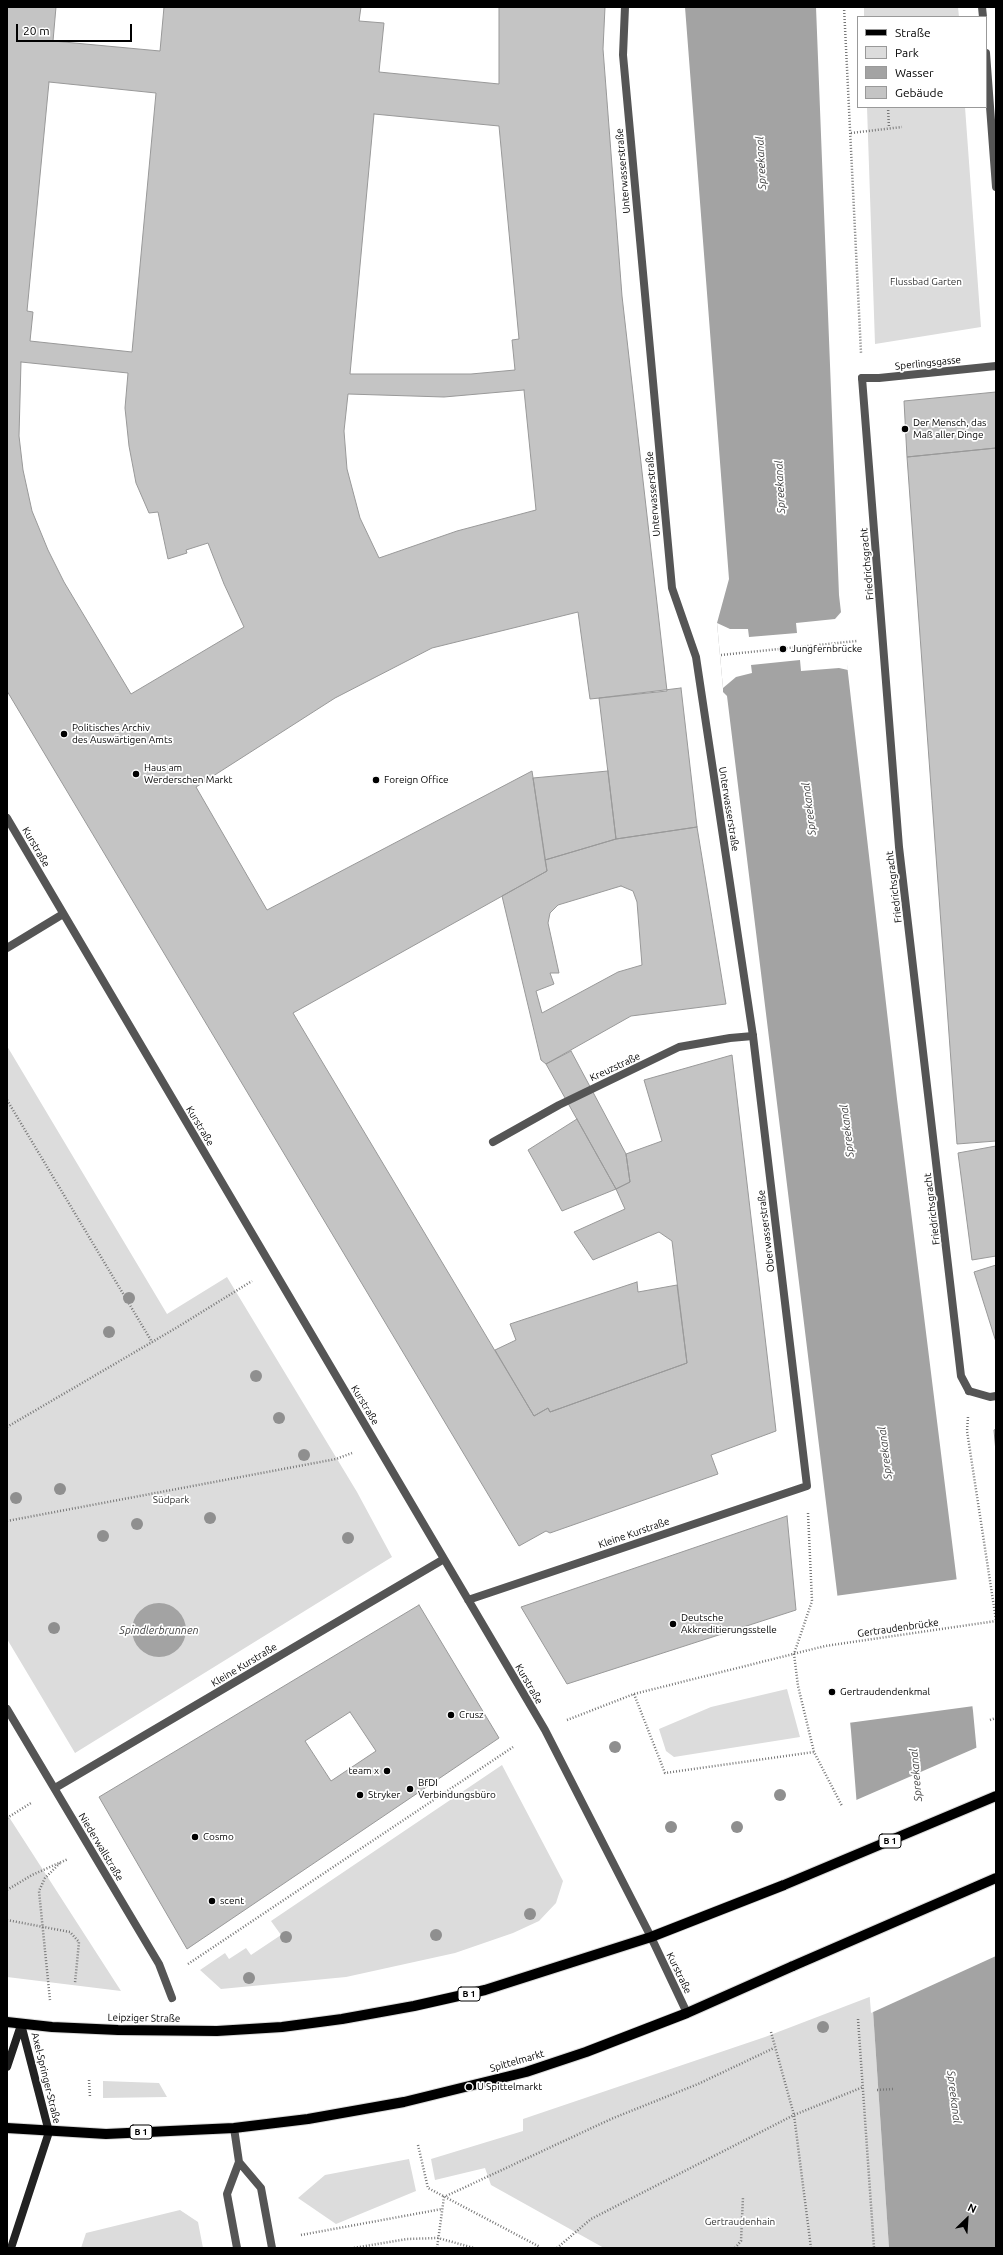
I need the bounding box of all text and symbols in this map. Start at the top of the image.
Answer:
scale bar [18,16,134,42]
legend [857,16,987,108]
text: 20 m [23,24,50,37]
text: Straße [895,26,931,39]
text: Park [895,46,919,59]
text: Wasser [895,66,934,79]
text: Gebäude [895,86,943,99]
street label: Unterwasserstraße [613,128,633,214]
water label: Spreekanal [753,136,769,190]
park label: Flussbad Garten [890,276,962,288]
street label: Sperlingsgasse [894,354,962,372]
place label: Der Mensch, das Maß aller Dinge [913,417,986,440]
marker: Der Mensch, das Maß aller Dinge [900,424,910,434]
street label: Unterwasserstraße [643,451,663,537]
water label: Spreekanal [772,460,788,514]
street label: Friedrichsgracht [858,527,876,601]
place label: Jungfernbrücke [791,643,862,655]
marker: Jungfernbrücke [778,644,788,654]
place label: Politisches Archiv des Auswärtigen Amts [72,722,172,746]
marker: Politisches Archiv des Auswärtigen Amts [59,729,69,739]
place label: Haus am Werderschen Markt [144,762,232,786]
street label: Unterwasserstraße [716,766,742,852]
marker: Haus am Werderschen Markt [131,769,141,779]
place label: Foreign Office [384,774,449,786]
marker: Foreign Office [371,775,381,785]
water label: Spreekanal [799,782,819,836]
street label: Kurstraße [20,825,52,869]
street label: Friedrichsgracht [884,850,904,924]
street label: Kreuzstraße [588,1050,642,1084]
street label: Kurstraße [183,1104,217,1148]
water label: Spreekanal [837,1104,857,1158]
street label: Friedrichsgracht [922,1172,942,1246]
street label: Oberwasserstraße [755,1189,777,1273]
street label: Kurstraße [348,1383,382,1427]
water label: Spreekanal [875,1426,895,1480]
park label: Südpark [153,1494,189,1506]
street label: Kleine Kurstraße [597,1515,671,1551]
place label: Deutsche Akkreditierungsstelle [681,1612,777,1636]
street label: Gertraudenbrücke [857,1616,939,1640]
marker: Deutsche Akkreditierungsstelle [668,1619,678,1629]
water label: Spindlerbrunnen [119,1623,199,1637]
street label: Kleine Kurstraße [209,1641,279,1689]
street label: Kurstraße [513,1662,545,1706]
place label: Gertraudendenkmal [840,1686,930,1698]
marker: Gertraudendenkmal [827,1687,837,1697]
place label: Crusz [459,1709,484,1721]
marker: Crusz [446,1710,456,1720]
water label: Spreekanal [907,1748,925,1802]
place label: team x [348,1765,379,1777]
marker: team x [382,1766,392,1776]
place label: BfDI Verbindungsbüro [418,1777,496,1800]
marker: BfDI Verbindungsbüro [405,1784,415,1794]
place label: Stryker [368,1789,400,1801]
marker: Stryker [355,1790,365,1800]
street label: Niederwallstraße [76,1811,126,1883]
place label: Cosmo [203,1831,234,1843]
marker: Cosmo [190,1832,200,1842]
road number: B 1 [879,1834,901,1848]
place label: scent [220,1895,244,1907]
marker: scent [207,1896,217,1906]
street label: Kurstraße [664,1950,694,1996]
road number: B 1 [458,1987,480,2001]
street label: Leipziger Straße [107,2011,181,2025]
street label: Axel-Springer-Straße [29,2031,63,2125]
street label: Spittelmarkt [488,2048,546,2074]
water label: Spreekanal [944,2070,964,2124]
place label: U Spittelmarkt [477,2081,542,2093]
marker: U Spittelmarkt [464,2082,474,2092]
road number: B 1 [130,2125,152,2139]
north arrow [947,2199,987,2239]
text: N [966,2201,978,2215]
park label: Gertraudenhain [705,2216,775,2228]

